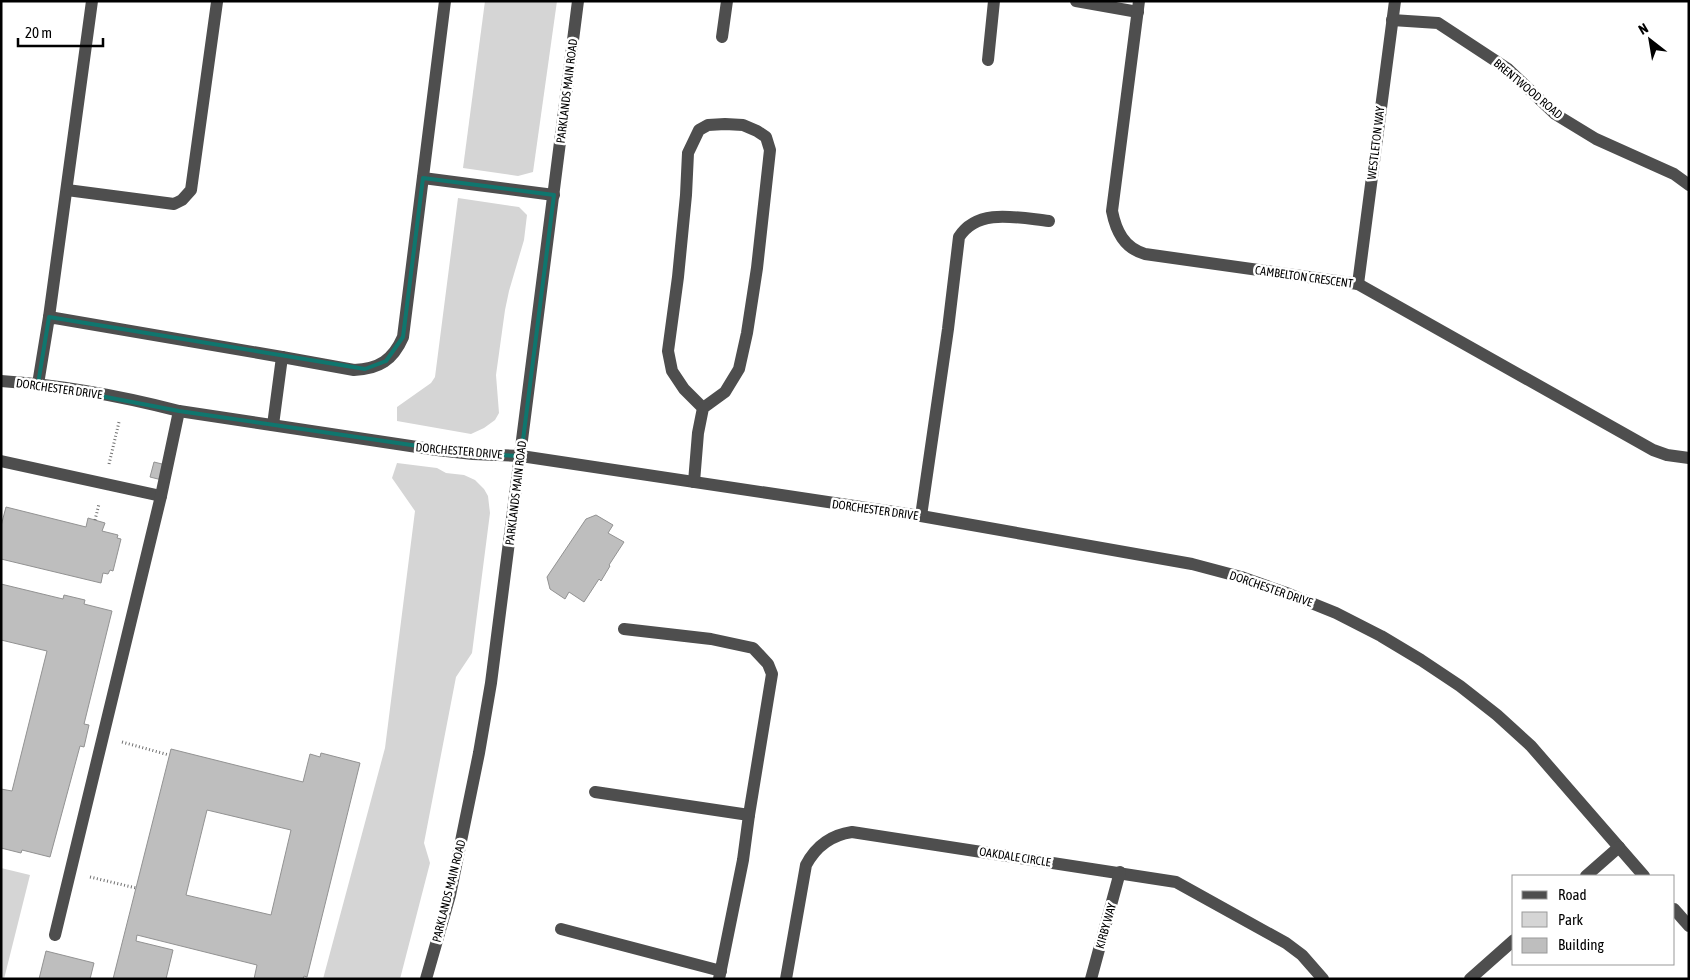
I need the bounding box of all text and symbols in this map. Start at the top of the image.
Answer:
scale bar [18,15,102,47]
north arrow [1625,15,1675,65]
text: N [1636,20,1651,38]
text: 20 m [25,24,52,41]
street label: PARKLANDS MAIN ROAD [554,38,580,144]
street label: BRENTWOOD ROAD [1491,56,1565,122]
street label: WESTLETON WAY [1365,105,1388,180]
street label: CAMBELTON CRESCENT [1254,263,1355,291]
street label: DORCHESTER DRIVE [15,376,103,402]
street label: DORCHESTER DRIVE [415,440,503,462]
street label: PARKLANDS MAIN ROAD [503,440,529,546]
street label: DORCHESTER DRIVE [831,497,919,523]
street label: DORCHESTER DRIVE [1228,568,1314,610]
street label: PARKLANDS MAIN ROAD [429,838,469,944]
street label: OAKDALE CIRCLE [978,844,1052,870]
legend [1512,875,1675,965]
text: Road [1558,886,1587,903]
street label: KIRBY WAY [1093,901,1119,950]
text: Park [1558,911,1583,928]
text: Building [1558,936,1604,953]

